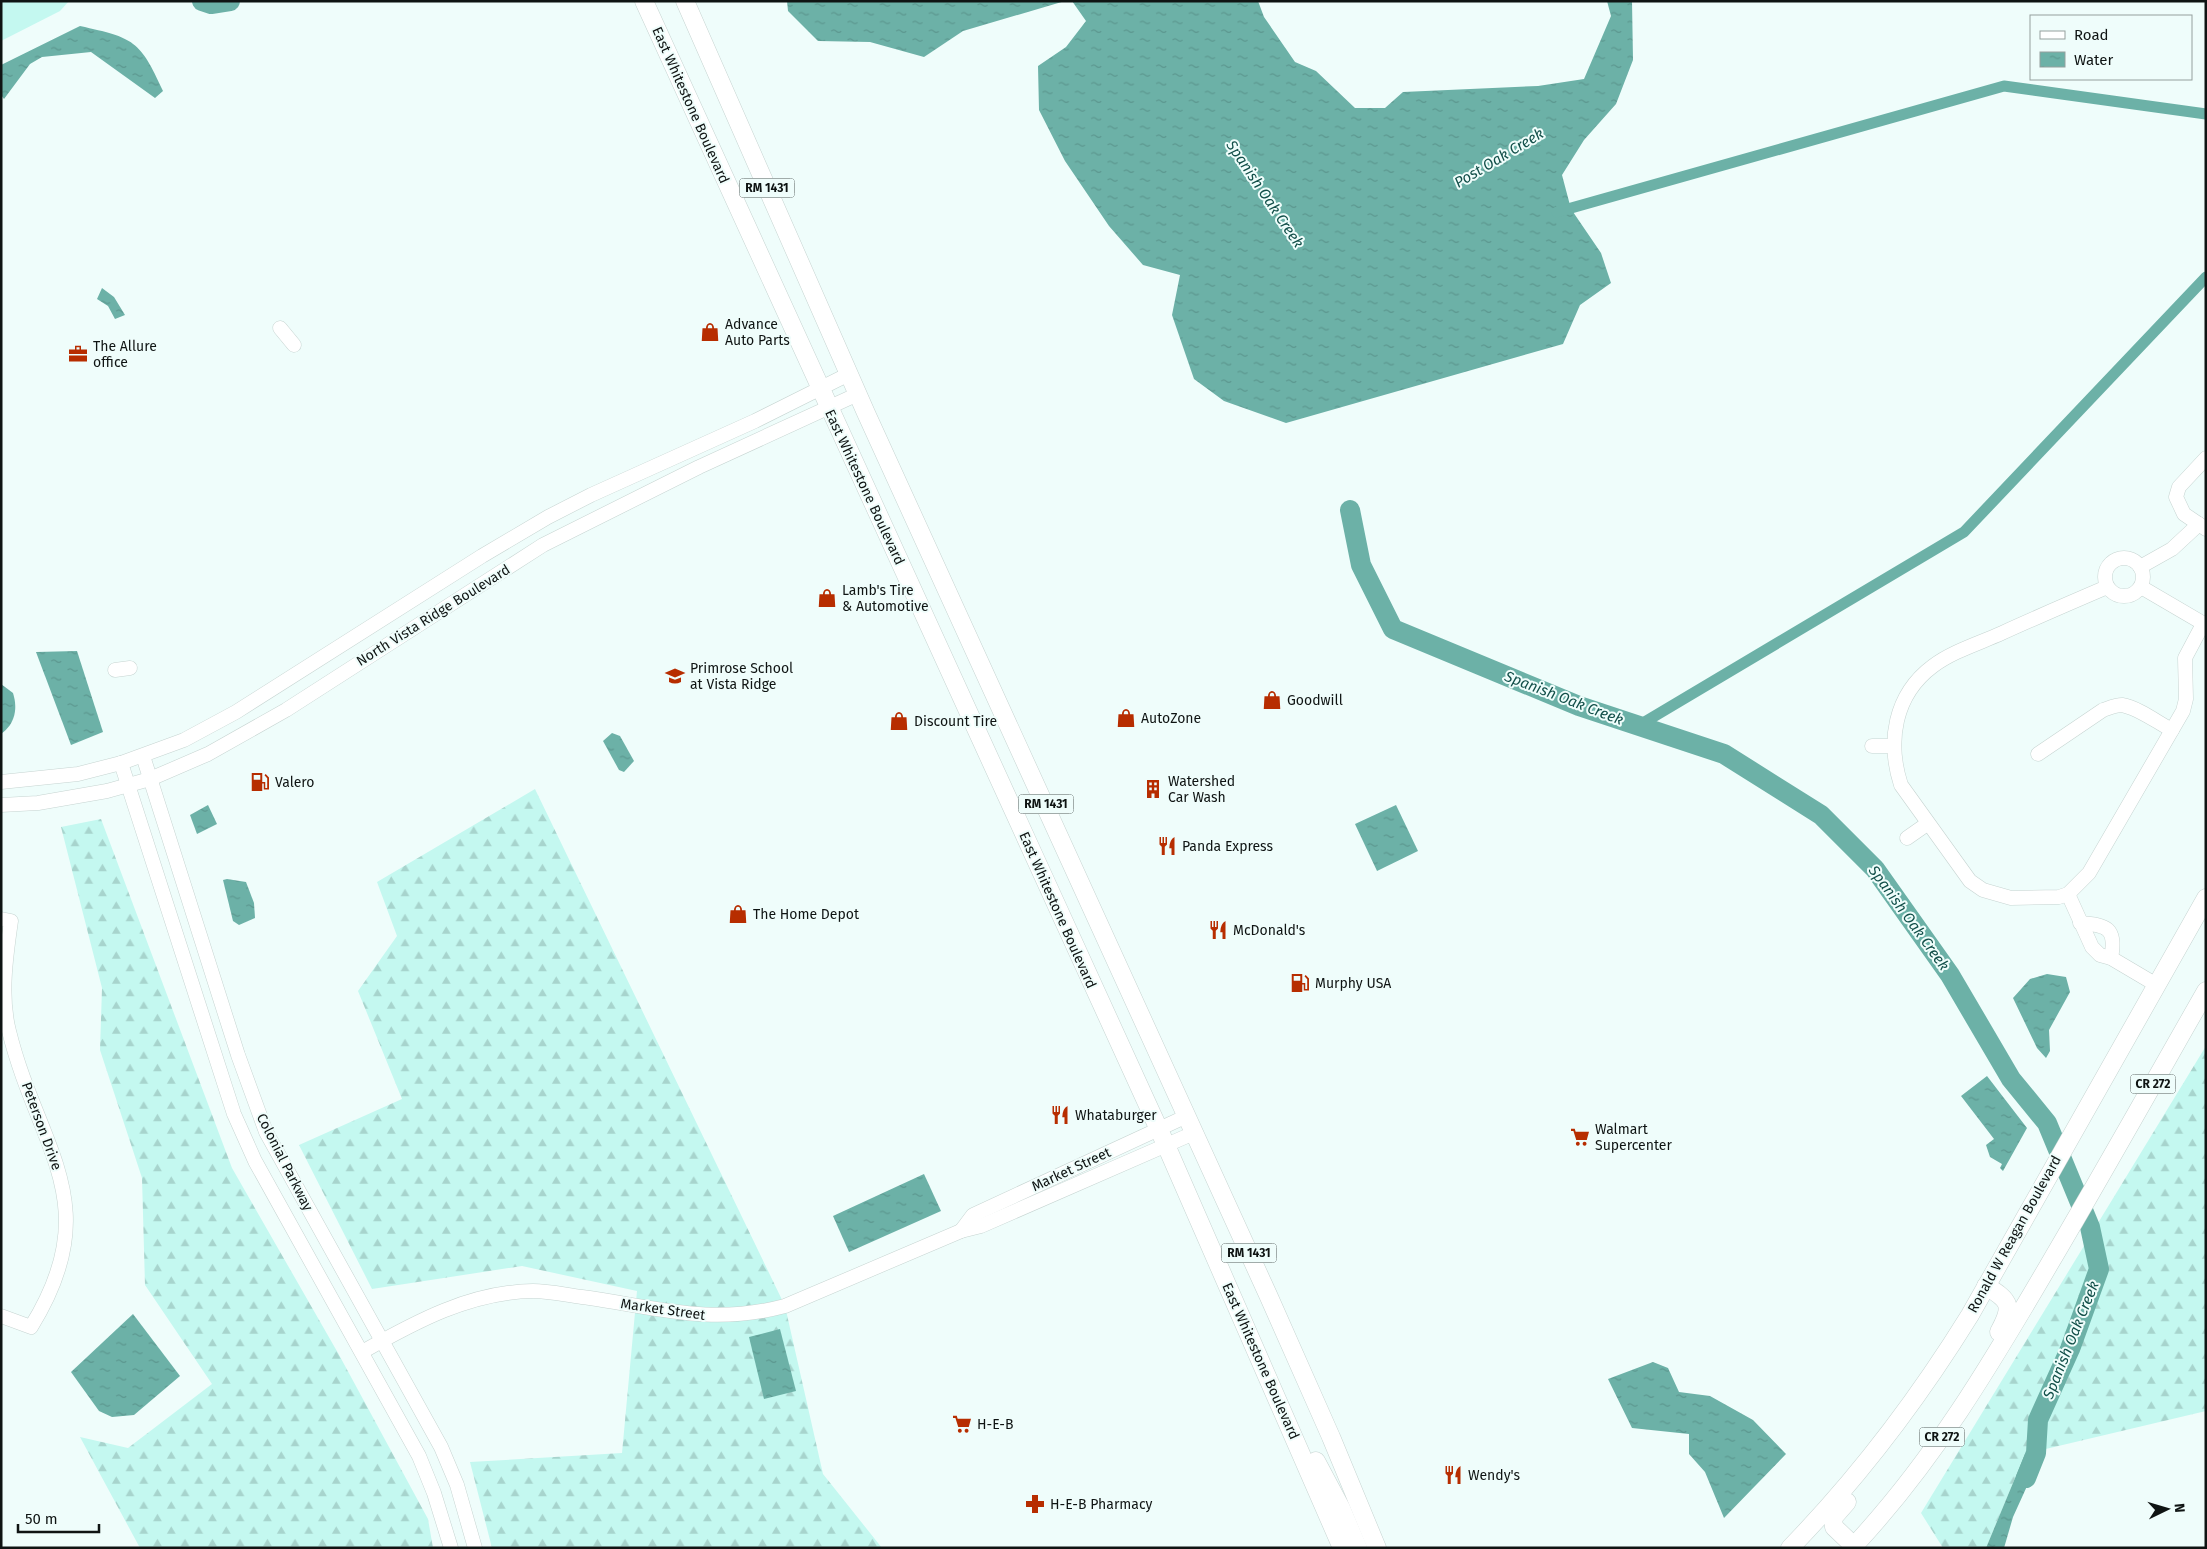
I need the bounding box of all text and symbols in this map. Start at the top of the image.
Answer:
legend [2030,15,2192,80]
street label: East Whitestone Boulevard [648,24,733,186]
text: Road [2074,26,2109,44]
text: Water [2074,51,2113,69]
water label: Post Oak Creek [1451,124,1547,192]
water label: Spanish Oak Creek [1222,136,1308,251]
road number: RM 1431 [740,178,794,198]
place label: Advance Auto Parts [725,316,790,349]
shop icon: Advance Auto Parts [699,321,721,343]
place label: The Allure office [93,338,157,371]
office icon: The Allure office [67,343,89,365]
street label: East Whitestone Boulevard [821,407,908,568]
street label: North Vista Ridge Boulevard [353,561,513,670]
place label: Lamb's Tire & Automotive [842,582,929,615]
shop icon: Lamb's Tire & Automotive [816,587,838,609]
place label: Primrose School at Vista Ridge [690,660,793,693]
school or university icon: Primrose School at Vista Ridge [664,665,686,687]
water label: Spanish Oak Creek [1501,667,1626,729]
shop icon: Goodwill [1261,689,1283,711]
place label: Goodwill [1287,692,1343,709]
shop icon: AutoZone [1115,707,1137,729]
shop icon: Discount Tire [888,710,910,732]
place label: AutoZone [1141,710,1201,727]
place label: Discount Tire [914,713,997,730]
fuel station icon: Valero [249,771,271,793]
place label: Watershed Car Wash [1168,773,1235,806]
place label: Valero [275,774,315,791]
building icon: Watershed Car Wash [1142,778,1164,800]
road number: RM 1431 [1018,794,1074,814]
street label: East Whitestone Boulevard [1015,829,1100,991]
restaurant icon: Panda Express [1156,835,1178,857]
place label: Panda Express [1182,838,1273,855]
water label: Spanish Oak Creek [1864,861,1953,974]
shop icon: The Home Depot [727,903,749,925]
place label: The Home Depot [753,906,860,923]
restaurant icon: McDonald's [1207,919,1229,941]
place label: McDonald's [1233,922,1306,939]
fuel station icon: Murphy USA [1289,972,1311,994]
place label: Murphy USA [1315,975,1391,992]
road number: CR 272 [2130,1074,2176,1094]
street label: Peterson Drive [18,1080,65,1173]
restaurant icon: Whataburger [1049,1104,1071,1126]
place label: Whataburger [1075,1107,1157,1124]
street label: Colonial Parkway [253,1111,316,1214]
place label: Walmart Supercenter [1595,1121,1672,1154]
supermarket icon: Walmart Supercenter [1569,1126,1591,1148]
street label: Market Street [1029,1143,1114,1195]
street label: Ronald W Reagan Boulevard [1964,1153,2065,1316]
road number: RM 1431 [1222,1244,1276,1262]
water label: Spanish Oak Creek [2039,1278,2103,1403]
street label: East Whitestone Boulevard [1218,1280,1303,1442]
street label: Market Street [619,1295,707,1324]
supermarket icon: H-E-B [951,1413,973,1435]
place label: H-E-B [977,1416,1014,1433]
road number: CR 272 [1920,1428,1964,1446]
restaurant icon: Wendy's [1442,1464,1464,1486]
place label: Wendy's [1468,1467,1520,1484]
north arrow [2142,1484,2192,1534]
pharmacy icon: H-E-B Pharmacy [1024,1493,1046,1515]
place label: H-E-B Pharmacy [1050,1496,1153,1513]
scale bar [18,1502,99,1534]
text: N [2171,1503,2188,1513]
text: 50 m [25,1510,58,1528]

